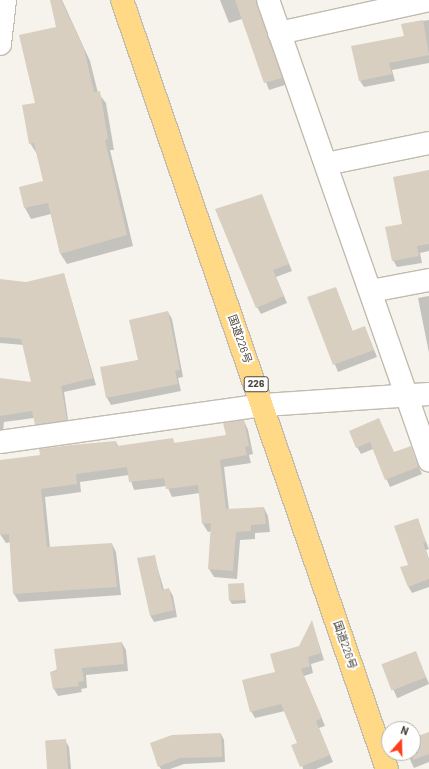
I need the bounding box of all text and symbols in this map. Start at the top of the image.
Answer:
street label: 国道226号 [226,313,254,365]
road number: 226 [243,376,269,392]
street label: 国道226号 [331,619,359,671]
north arrow [381,721,421,761]
text: N [399,723,411,738]

